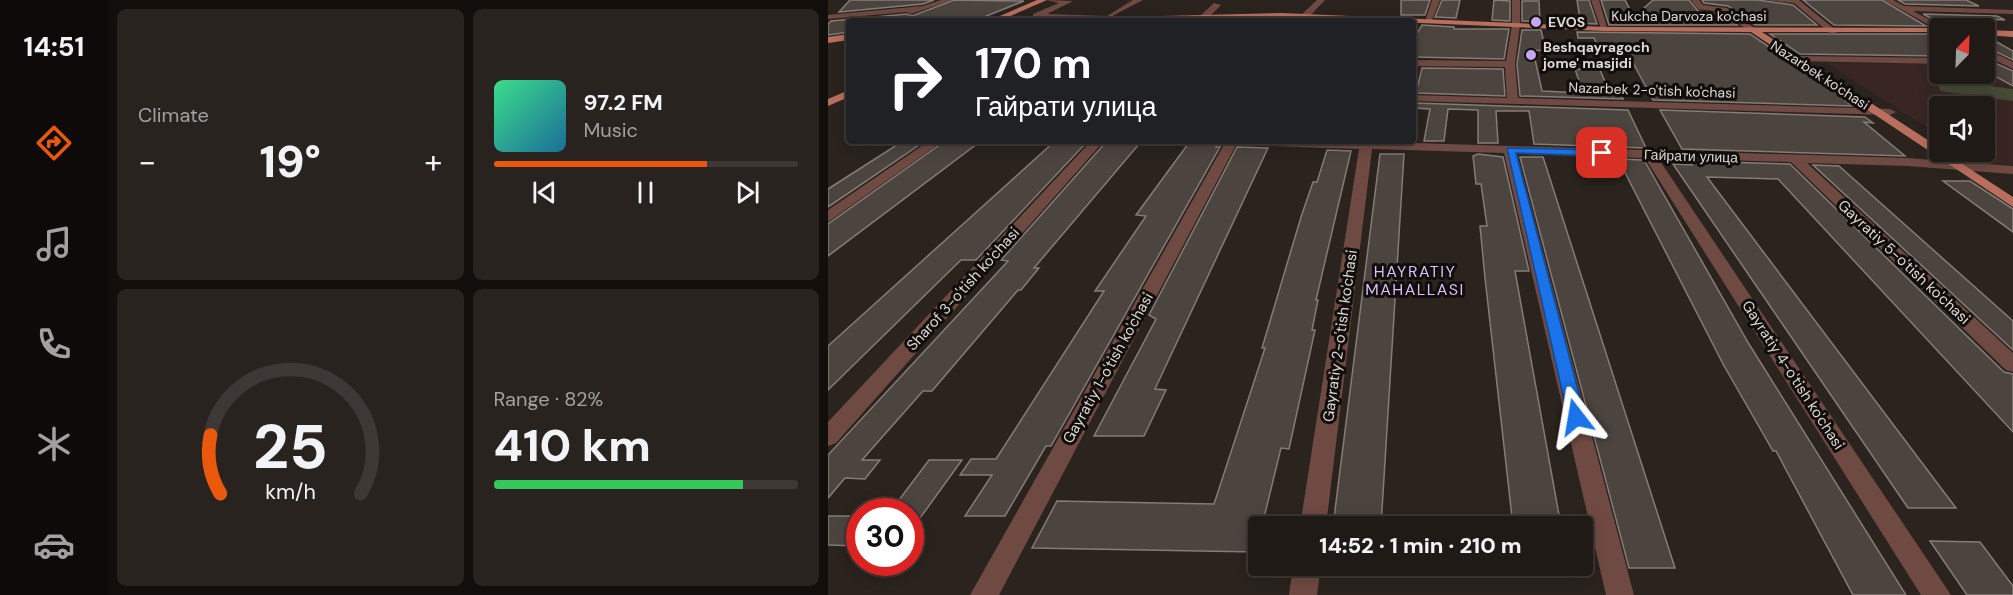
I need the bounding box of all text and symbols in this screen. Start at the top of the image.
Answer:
street label: Kukcha Darvoza ko'chasi [1611,7,1767,25]
place label: EVOS [1548,13,1585,31]
marker: EVOS [1529,15,1543,29]
north arrow [1929,18,1995,84]
map controls [1929,18,1995,162]
text: 14:51 [24,29,84,64]
text: 170 m [975,36,1092,91]
street label: Nazarbek ko'chasi [1767,36,1873,114]
place label: Beshqayragoch jome' masjidi [1542,38,1650,72]
icon: right [876,42,954,120]
marker: Beshqayragoch jome' masjidi [1524,48,1538,62]
street label: Nazarbek 2-o'tish ko'chasi [1568,78,1736,102]
text: 97.2 FM [584,88,663,117]
text: Гайрати улица [975,89,1157,124]
button: sound [1929,96,1995,162]
text: Climate [138,102,209,128]
text: Music [584,117,638,143]
icon: directions [33,122,75,164]
pin [1576,127,1627,178]
text: 19° [259,132,321,191]
icon: arrive [1585,136,1618,169]
text: − [138,140,156,183]
text: + [424,140,442,183]
street label: Гайрати улица [1644,145,1739,167]
icon: previous [528,176,561,209]
icon: pause [629,176,662,209]
icon: next [731,176,764,209]
street label: Gayratiy 5-o'tish ko'chasi [1834,195,1974,329]
icon: music [33,223,75,265]
street label: Sharof 3-o'tish ko'chasi [902,223,1024,355]
street label: Gayratiy 2-o'tish ko'chasi [1318,249,1362,423]
district label: HAYRATIY MAHALLASI [1365,261,1465,300]
street label: Gayratiy 1-o'tish ko'chasi [1058,289,1158,447]
street label: Gayratiy 4-o'tish ko'chasi [1737,297,1849,453]
icon: phone [33,323,75,365]
position arrow [1544,385,1608,449]
text: Range · 82% [494,386,603,412]
text: 25 [253,406,328,487]
text: 410 km [494,416,651,475]
icon: climate [33,423,75,465]
text: km/h [265,479,316,507]
speed limit sign: 30 [846,498,924,576]
icon: car [33,524,75,566]
text: 14:52 · 1 min · 210 m [1319,531,1522,560]

